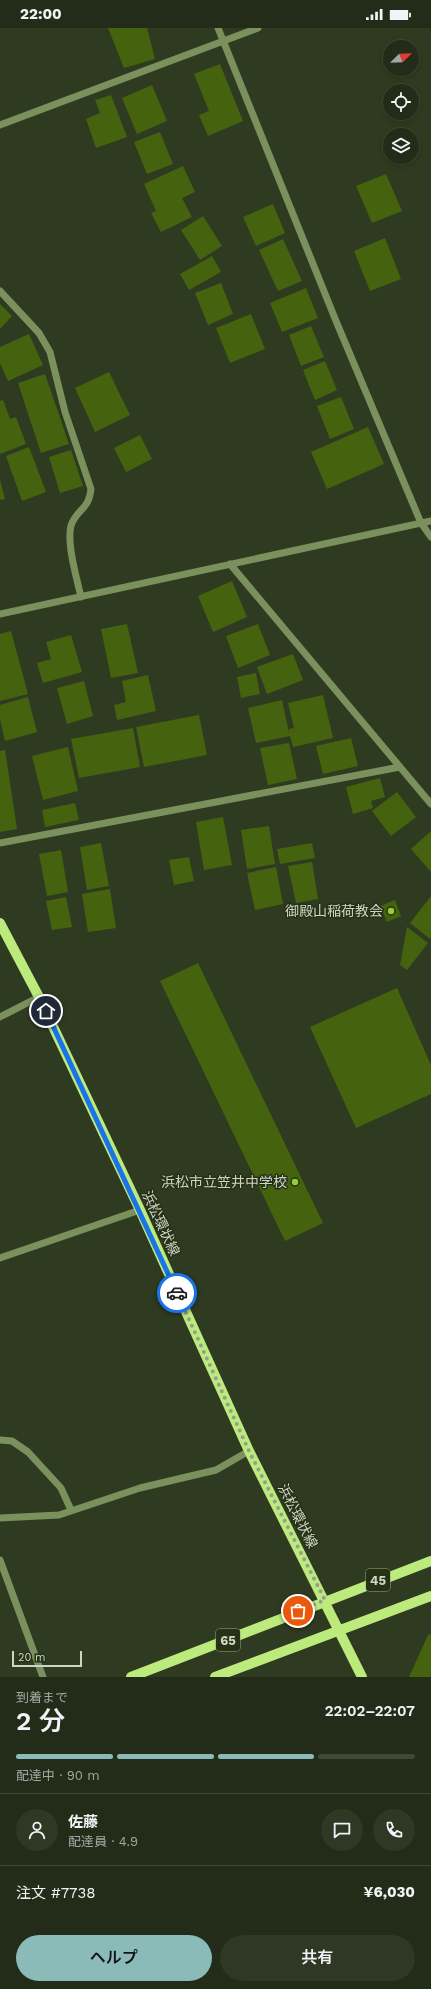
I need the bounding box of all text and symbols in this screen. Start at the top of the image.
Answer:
text: 22:00 [20,5,62,23]
north arrow [383,40,419,76]
map controls [383,40,419,164]
button: locate [383,84,419,120]
button: layers [383,128,419,164]
place label: 御殿山稲荷教会 [285,903,383,919]
marker: 御殿山稲荷教会 [386,906,396,916]
pin [29,994,63,1028]
icon: home [35,1000,57,1022]
place label: 浜松市立笠井中学校 [161,1174,287,1190]
marker: 浜松市立笠井中学校 [290,1177,300,1187]
street label: 浜松環状線 [139,1188,183,1258]
courier [157,1273,197,1313]
icon: car [166,1282,188,1304]
street label: 浜松環状線 [275,1481,321,1551]
road number: 45 [366,1569,390,1591]
pin [281,1594,315,1628]
icon: bag [287,1600,309,1622]
road number: 65 [216,1629,240,1651]
scale bar [12,1649,82,1668]
text: 20 m [18,1651,46,1664]
text: 到着まで [16,1690,68,1705]
text: 22:02–22:07 [325,1702,415,1720]
text: 2 分 [16,1706,65,1736]
text: 配達中 · 90 m [16,1768,100,1783]
button: person [16,1809,58,1851]
button: chat [321,1809,363,1851]
button: phone [373,1809,415,1851]
text: 佐藤 [68,1813,98,1831]
text: 配達員 · 4.9 [68,1834,138,1849]
text: ¥6,030 [363,1883,415,1901]
text: 注文 #7738 [16,1884,96,1902]
button: ヘルプ [16,1935,212,1981]
button: 共有 [220,1935,415,1981]

